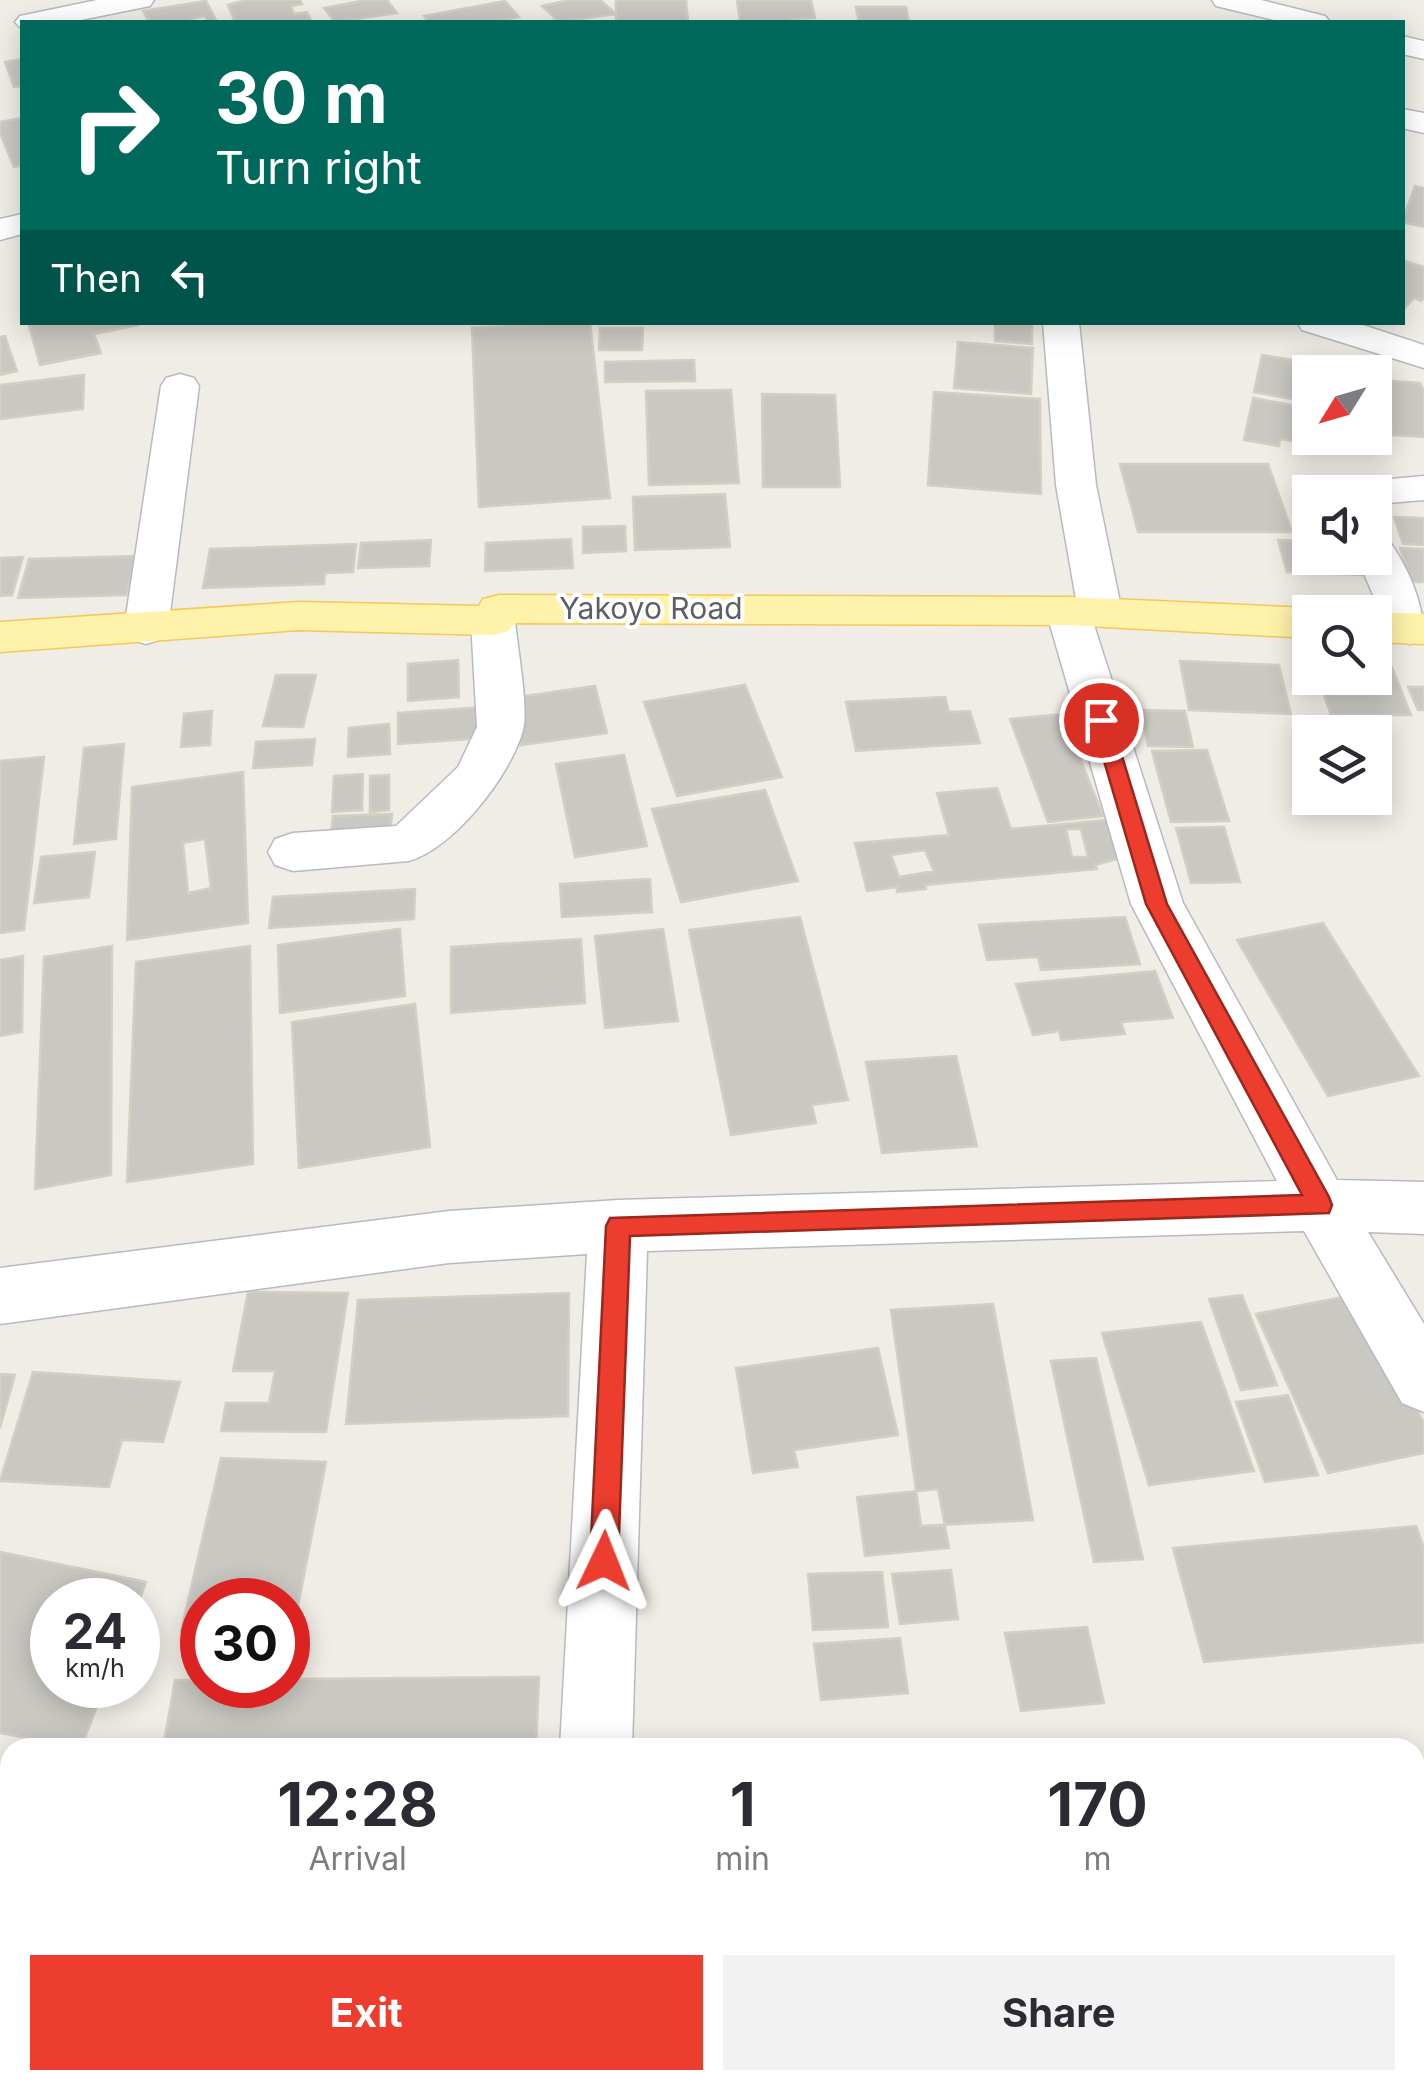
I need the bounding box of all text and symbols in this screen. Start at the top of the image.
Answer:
text: 30 m [215,55,388,140]
icon: right [50,60,180,190]
text: Turn right [215,140,422,195]
icon: left [162,250,217,305]
text: Then [50,255,142,301]
north arrow [1292,355,1392,455]
map controls [1292,355,1392,815]
button: sound [1292,475,1392,575]
street label: Yakoyo Road [559,590,743,626]
button: search [1292,595,1392,695]
pin [1059,678,1144,763]
icon: arrive [1074,693,1129,748]
button: layers [1292,715,1392,815]
position arrow [552,1509,656,1613]
speed limit sign: 30 [180,1578,310,1708]
text: 24 [63,1601,127,1661]
text: km/h [65,1653,125,1683]
text: 12:28 [277,1768,438,1840]
text: 1 [730,1768,756,1840]
text: 170 [1047,1768,1148,1840]
text: Arrival [308,1839,407,1878]
text: min [715,1839,770,1878]
text: m [1083,1839,1111,1878]
button: Exit [30,1955,703,2070]
button: Share [723,1955,1395,2070]

